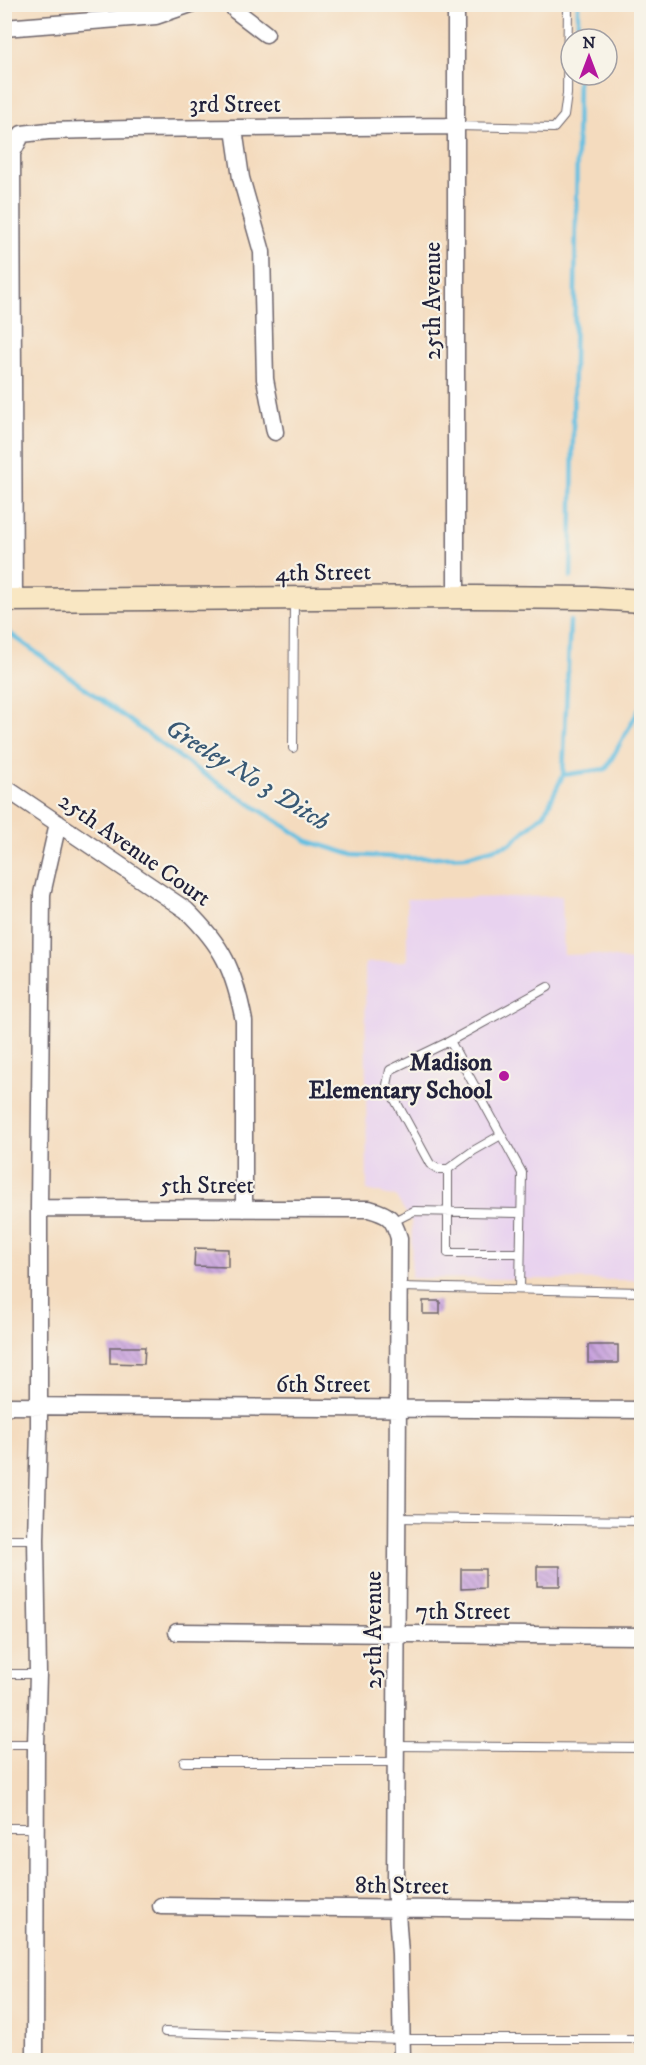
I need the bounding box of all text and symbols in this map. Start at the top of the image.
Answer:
north arrow [559,27,619,87]
text: N [582,33,596,53]
street label: 3rd Street [189,90,281,120]
street label: 25th Avenue [418,242,448,360]
street label: 4th Street [275,557,372,589]
water label: Greeley No 3 Ditch [159,712,336,839]
street label: 25th Avenue Court [52,786,217,914]
place label: Madison Elementary School [308,1048,493,1106]
marker: Madison Elementary School [497,1069,511,1083]
street label: 5th Street [160,1171,254,1201]
street label: 6th Street [276,1370,371,1400]
street label: 25th Avenue [359,1571,389,1689]
street label: 7th Street [416,1597,511,1627]
street label: 8th Street [355,1870,450,1902]

